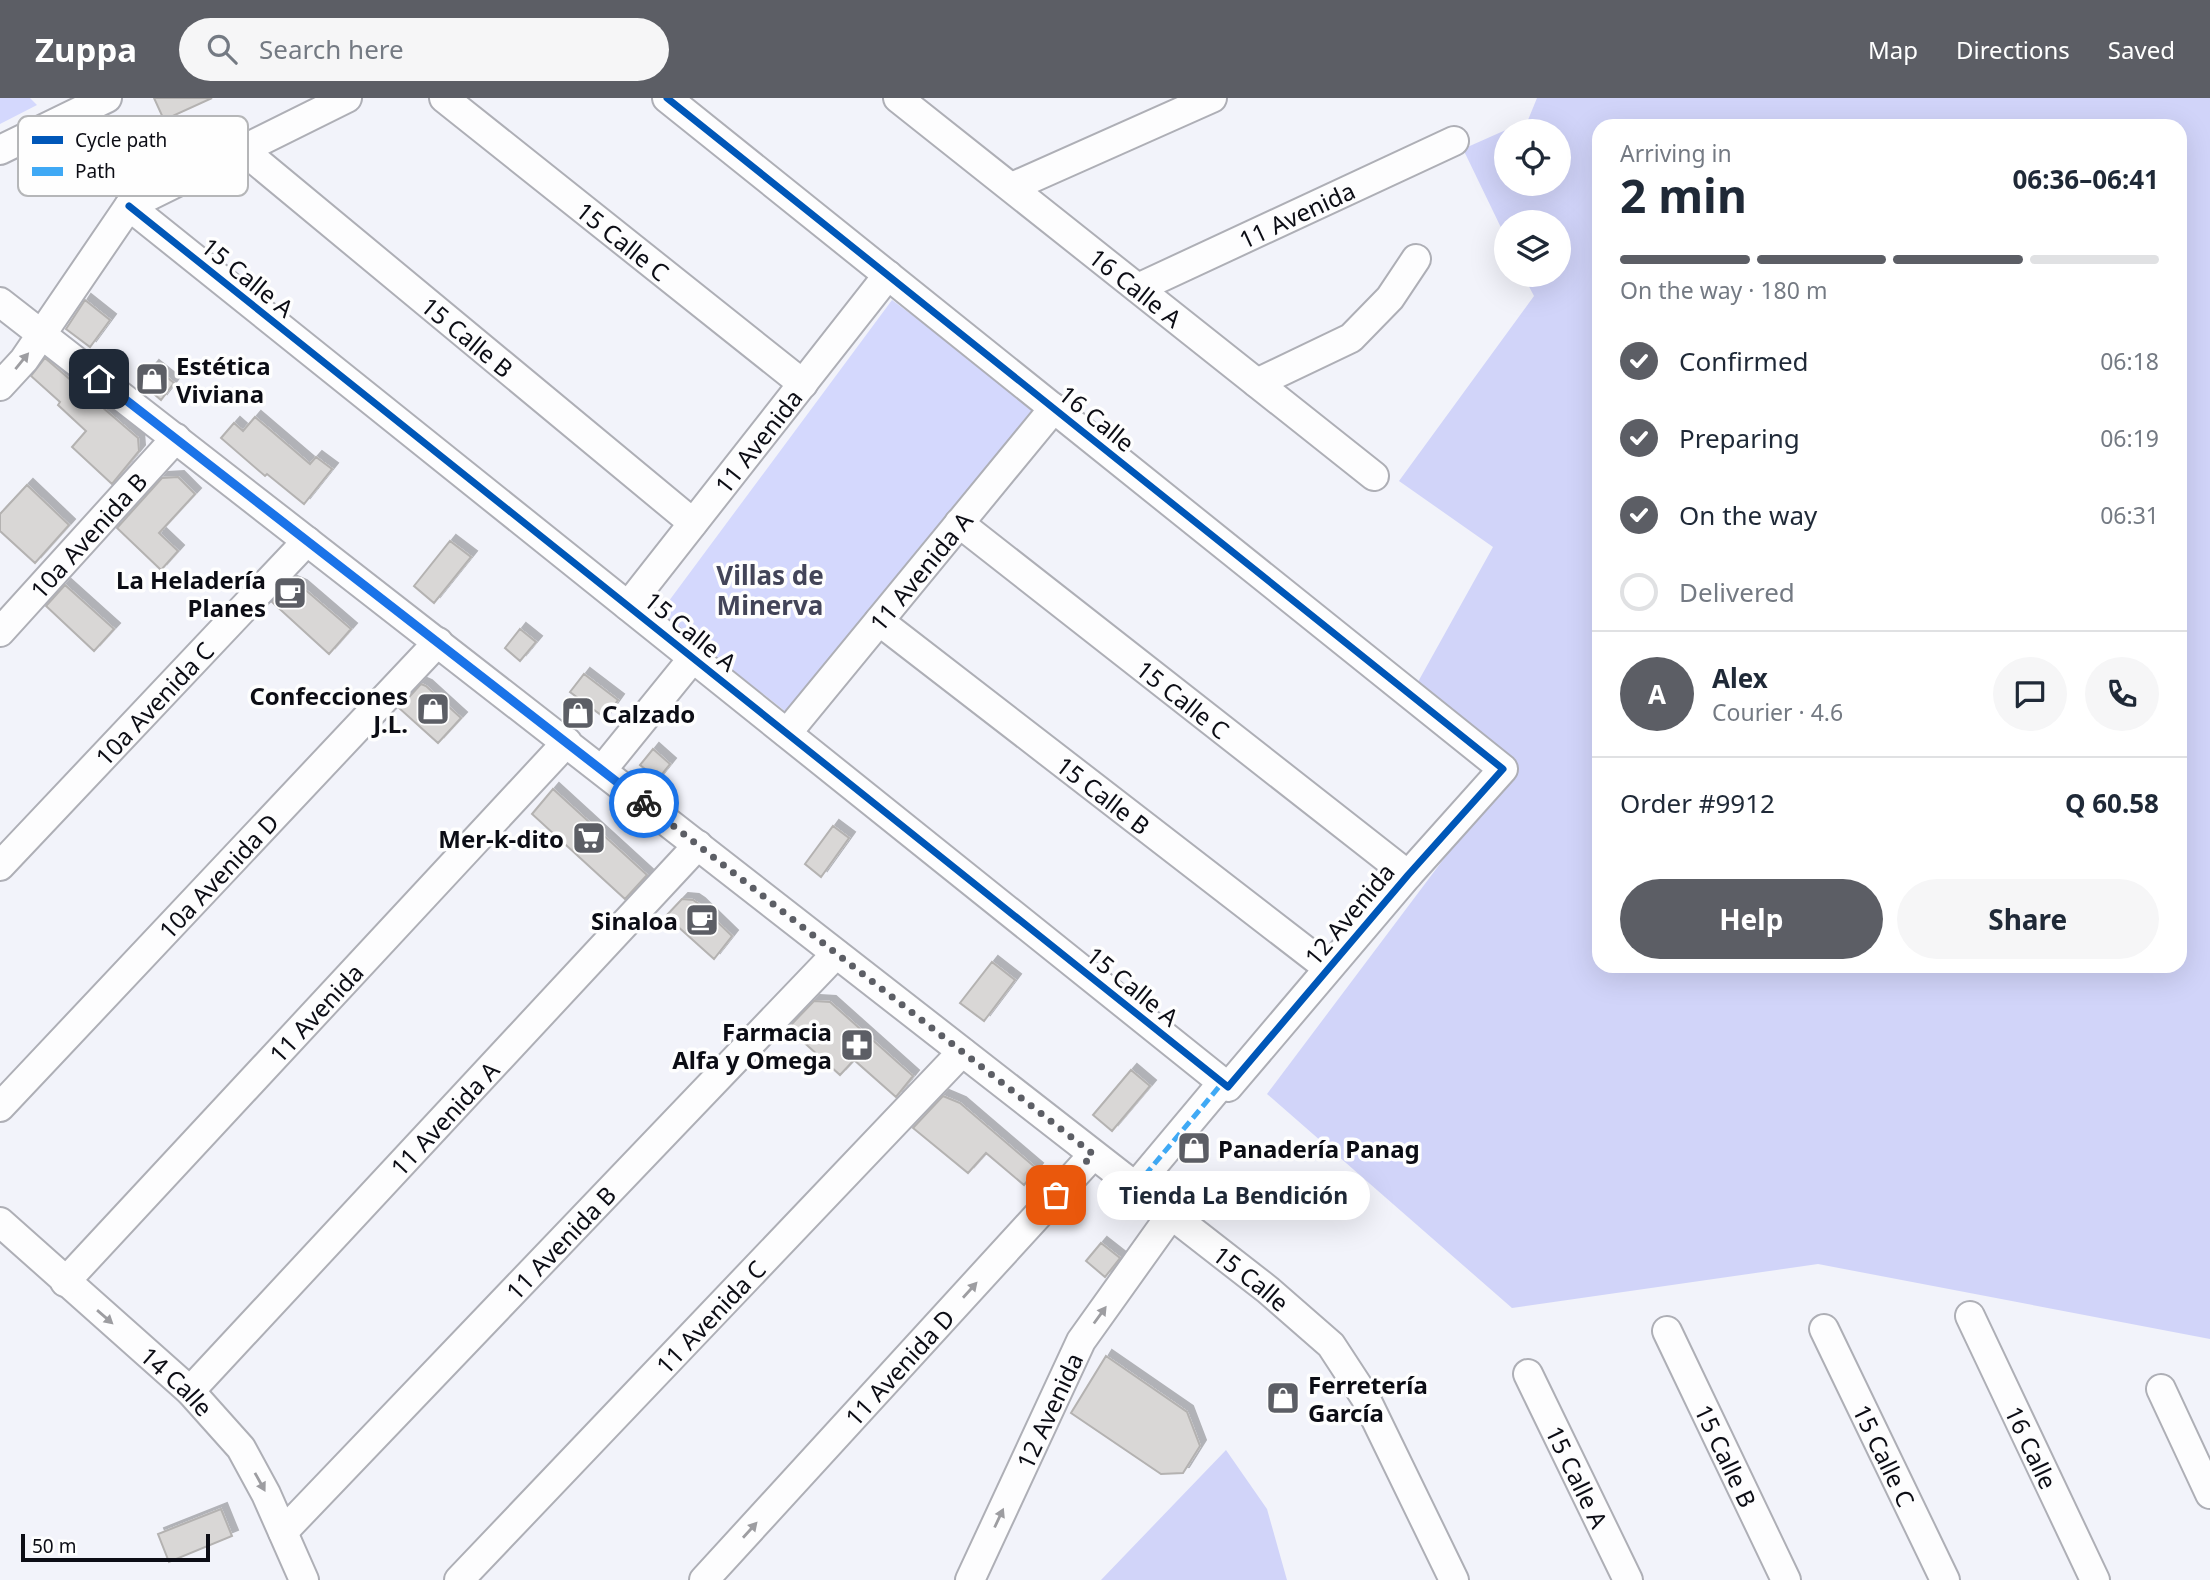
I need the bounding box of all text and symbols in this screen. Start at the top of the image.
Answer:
search box [179,18,669,81]
text: Zuppa [35,27,137,72]
icon: search [203,30,241,68]
text: Search here [259,31,404,67]
text: Map [1868,33,1918,66]
text: Directions [1956,33,2070,66]
text: Saved [2108,33,2175,66]
legend [18,116,248,196]
map controls [1494,119,1571,287]
button: locate [1494,119,1571,196]
text: Cycle path [75,127,167,153]
text: Arriving in [1620,137,1732,169]
text: Path [75,158,116,184]
text: 06:36–06:41 [2012,161,2159,197]
text: 2 min [1620,164,1747,226]
street label: 11 Avenida [1233,173,1360,255]
street label: 15 Calle C [570,194,676,288]
button: layers [1494,210,1571,287]
street label: 15 Calle A [195,230,302,325]
street label: 16 Calle A [1083,240,1190,335]
text: On the way · 180 m [1620,274,1827,306]
street label: 15 Calle B [415,288,521,384]
icon: check [1620,342,1658,380]
text: Confirmed [1679,343,1809,379]
text: 06:18 [2100,345,2159,377]
pin [69,349,129,409]
place label: Estética Viviana [176,349,271,410]
one-way arrow [14,352,29,370]
icon: home [80,360,118,398]
shop icon: Estética Viviana [133,360,171,398]
street label: 16 Calle [1052,377,1142,459]
street label: 11 Avenida [706,382,809,500]
icon: check [1620,419,1658,457]
text: Preparing [1679,420,1800,456]
text: 06:19 [2100,422,2159,454]
street label: 10a Avenida B [22,465,154,605]
icon: check [1620,496,1658,534]
text: On the way [1679,497,1817,533]
text: 06:31 [2100,499,2159,531]
street label: 11 Avenida A [861,503,980,637]
district label: Villas de Minerva [716,557,824,623]
place label: La Heladería Planes [116,563,266,624]
cafe icon: La Heladería Planes [271,574,309,612]
text: Delivered [1679,574,1795,610]
street label: 15 Calle A [638,584,745,679]
street label: 10a Avenida C [87,634,220,772]
street label: 15 Calle C [1130,652,1237,746]
button: chat [1993,657,2067,731]
button: phone [2085,657,2159,731]
text: Alex [1712,660,1768,696]
text: A [1648,676,1666,712]
place label: Confecciones J.L. [249,679,408,740]
shop icon: Confecciones J.L. [414,690,452,728]
shop icon: Calzado [559,694,597,732]
text: Courier · 4.6 [1712,696,1843,728]
place label: Calzado [602,697,695,730]
street label: 15 Calle B [1050,748,1157,841]
courier [609,768,679,838]
icon: bike [625,784,663,822]
text: Order #9912 [1620,785,1775,821]
text: Q 60.58 [2065,785,2159,821]
street label: 10a Avenida D [151,805,285,946]
supermarket icon: Mer-k-dito [570,819,608,857]
place label: Mer-k-dito [438,822,564,855]
street label: 12 Avenida [1297,856,1401,972]
button: Help [1620,879,1883,959]
button: Share [1897,879,2159,959]
cafe icon: Sinaloa [683,901,721,939]
place label: Sinaloa [591,904,678,937]
street label: 15 Calle A [1080,939,1187,1034]
street label: 11 Avenida [261,956,370,1069]
place label: Farmacia Alfa y Omega [672,1015,832,1076]
pharmacy icon: Farmacia Alfa y Omega [838,1026,876,1064]
street label: 11 Avenida A [382,1053,506,1182]
shop icon: Panadería Panag [1175,1129,1213,1167]
place label: Panadería Panag [1218,1132,1420,1165]
pin [1026,1165,1086,1225]
callout: Tienda La Bendición [1098,1170,1371,1220]
icon: bag [1037,1176,1075,1214]
street label: 11 Avenida B [498,1178,623,1306]
text: Tienda La Bendición [1119,1179,1348,1211]
street label: 15 Calle [1207,1237,1297,1318]
street label: 11 Avenida C [648,1252,772,1381]
one-way arrow [962,1281,977,1298]
street label: 11 Avenida D [837,1301,961,1432]
one-way arrow [1093,1306,1107,1324]
one-way arrow [97,1309,114,1324]
street label: 14 Calle [134,1339,221,1423]
street label: 12 Avenida [1008,1347,1090,1474]
place label: Ferretería García [1308,1368,1428,1429]
shop icon: Ferretería García [1264,1379,1302,1417]
street label: 15 Calle B [1688,1399,1765,1512]
street label: 15 Calle C [1846,1399,1923,1512]
street label: 16 Calle [1998,1400,2066,1494]
street label: 15 Calle A [1539,1420,1617,1534]
one-way arrow [254,1472,266,1491]
one-way arrow [993,1508,1005,1528]
one-way arrow [742,1522,758,1539]
scale bar [21,1531,210,1563]
text: 50 m [32,1533,76,1559]

